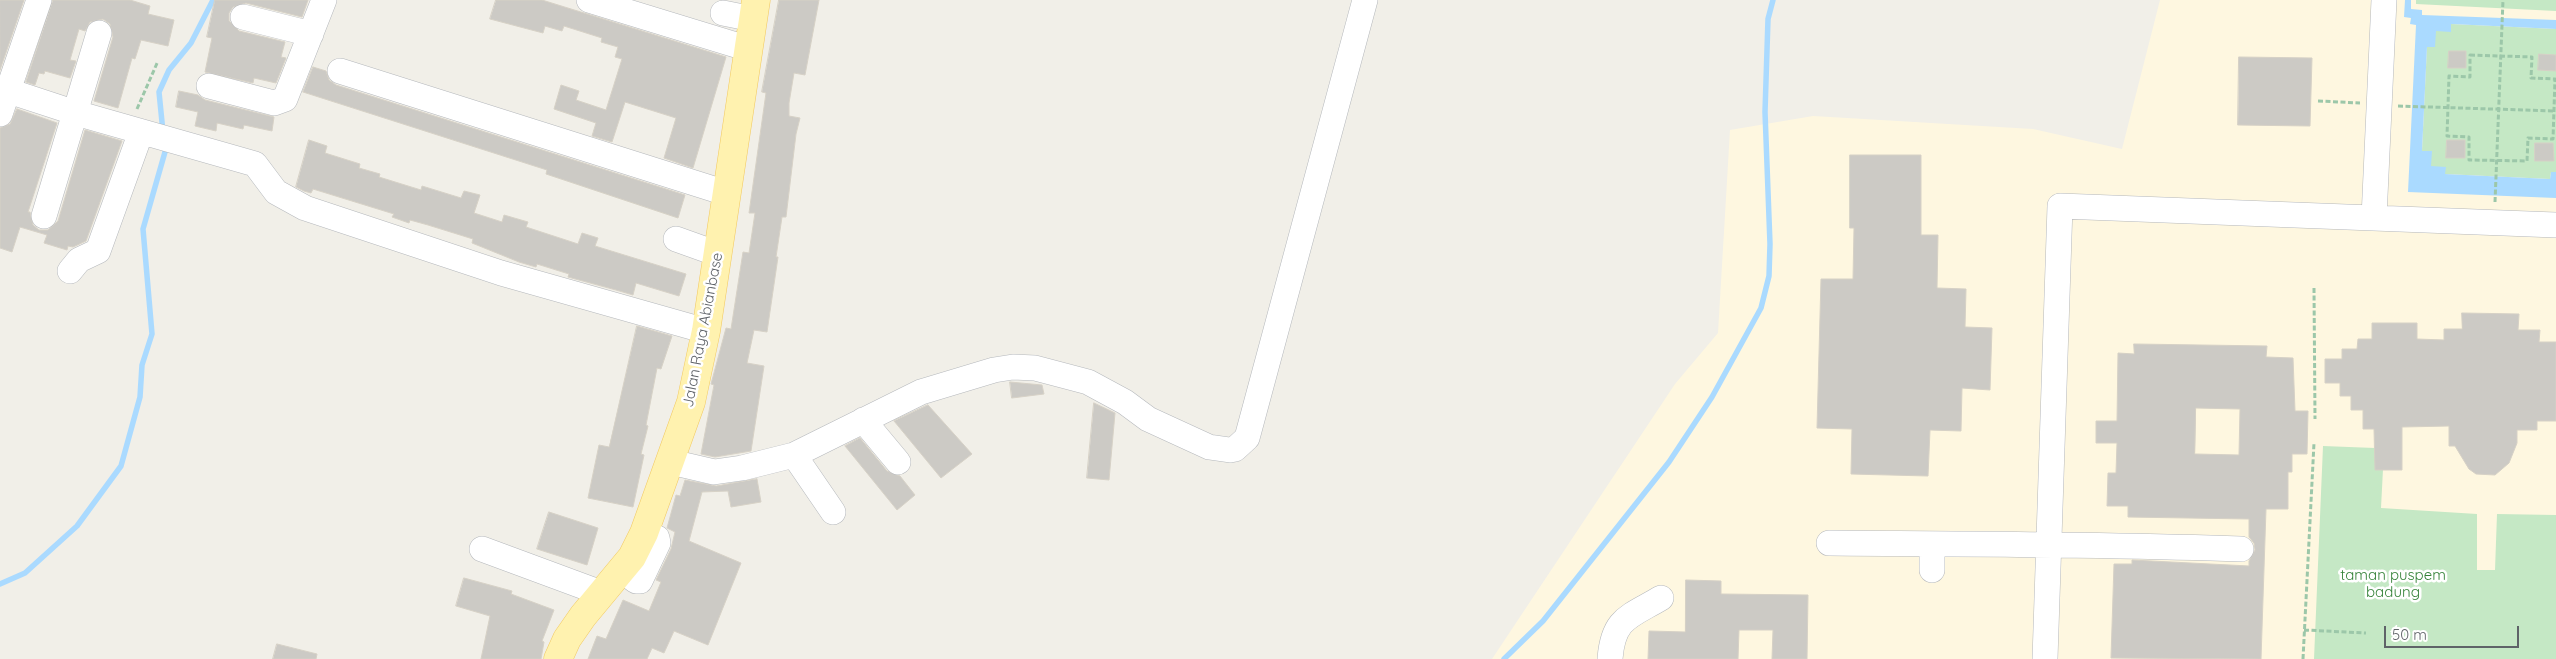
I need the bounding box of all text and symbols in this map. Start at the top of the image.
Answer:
street label: Jalan Raya Abianbase [679,251,727,409]
park label: taman puspem badung [2340,566,2446,601]
scale bar [2386,616,2521,648]
text: 50 m [2392,625,2427,644]

